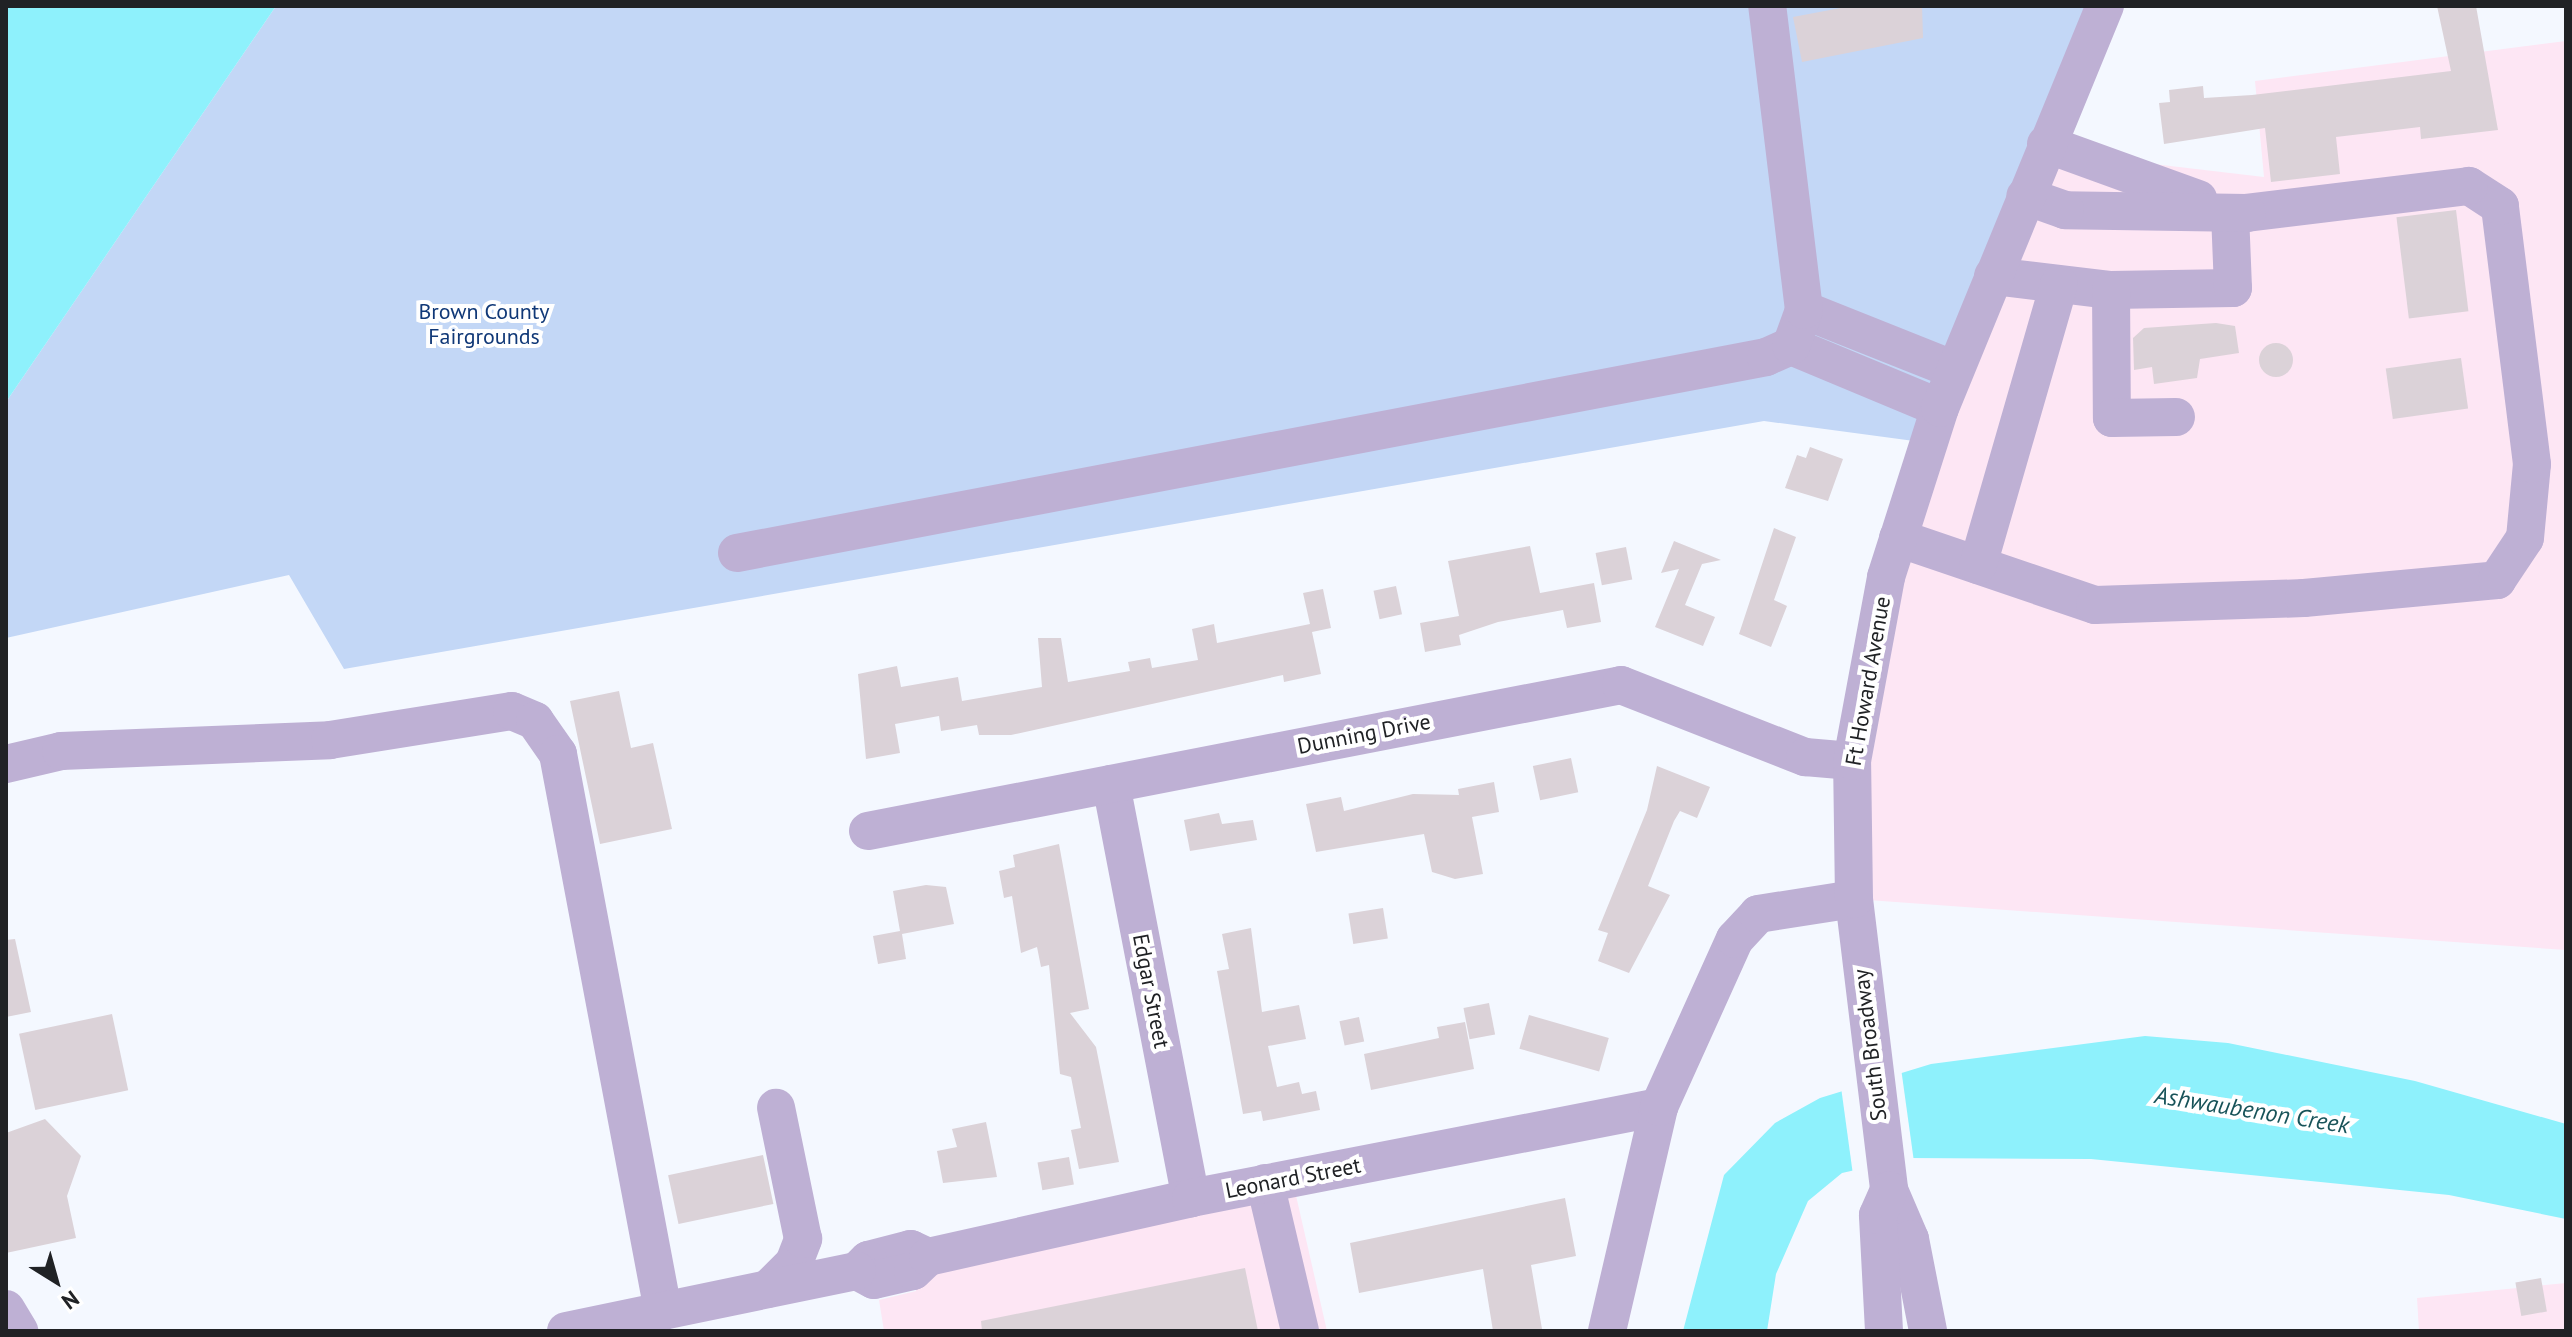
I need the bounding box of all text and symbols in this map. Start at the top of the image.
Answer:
park label: Brown County Fairgrounds [418,298,550,350]
street label: Ft Howard Avenue [1840,594,1896,768]
street label: Dunning Drive [1295,708,1433,760]
street label: Edgar Street [1127,932,1175,1050]
street label: South Broadway [1848,968,1892,1122]
water label: Ashwaubenon Creek [2153,1080,2351,1140]
street label: Leonard Street [1223,1152,1363,1204]
north arrow [16,1241,96,1321]
text: N [56,1285,85,1316]

